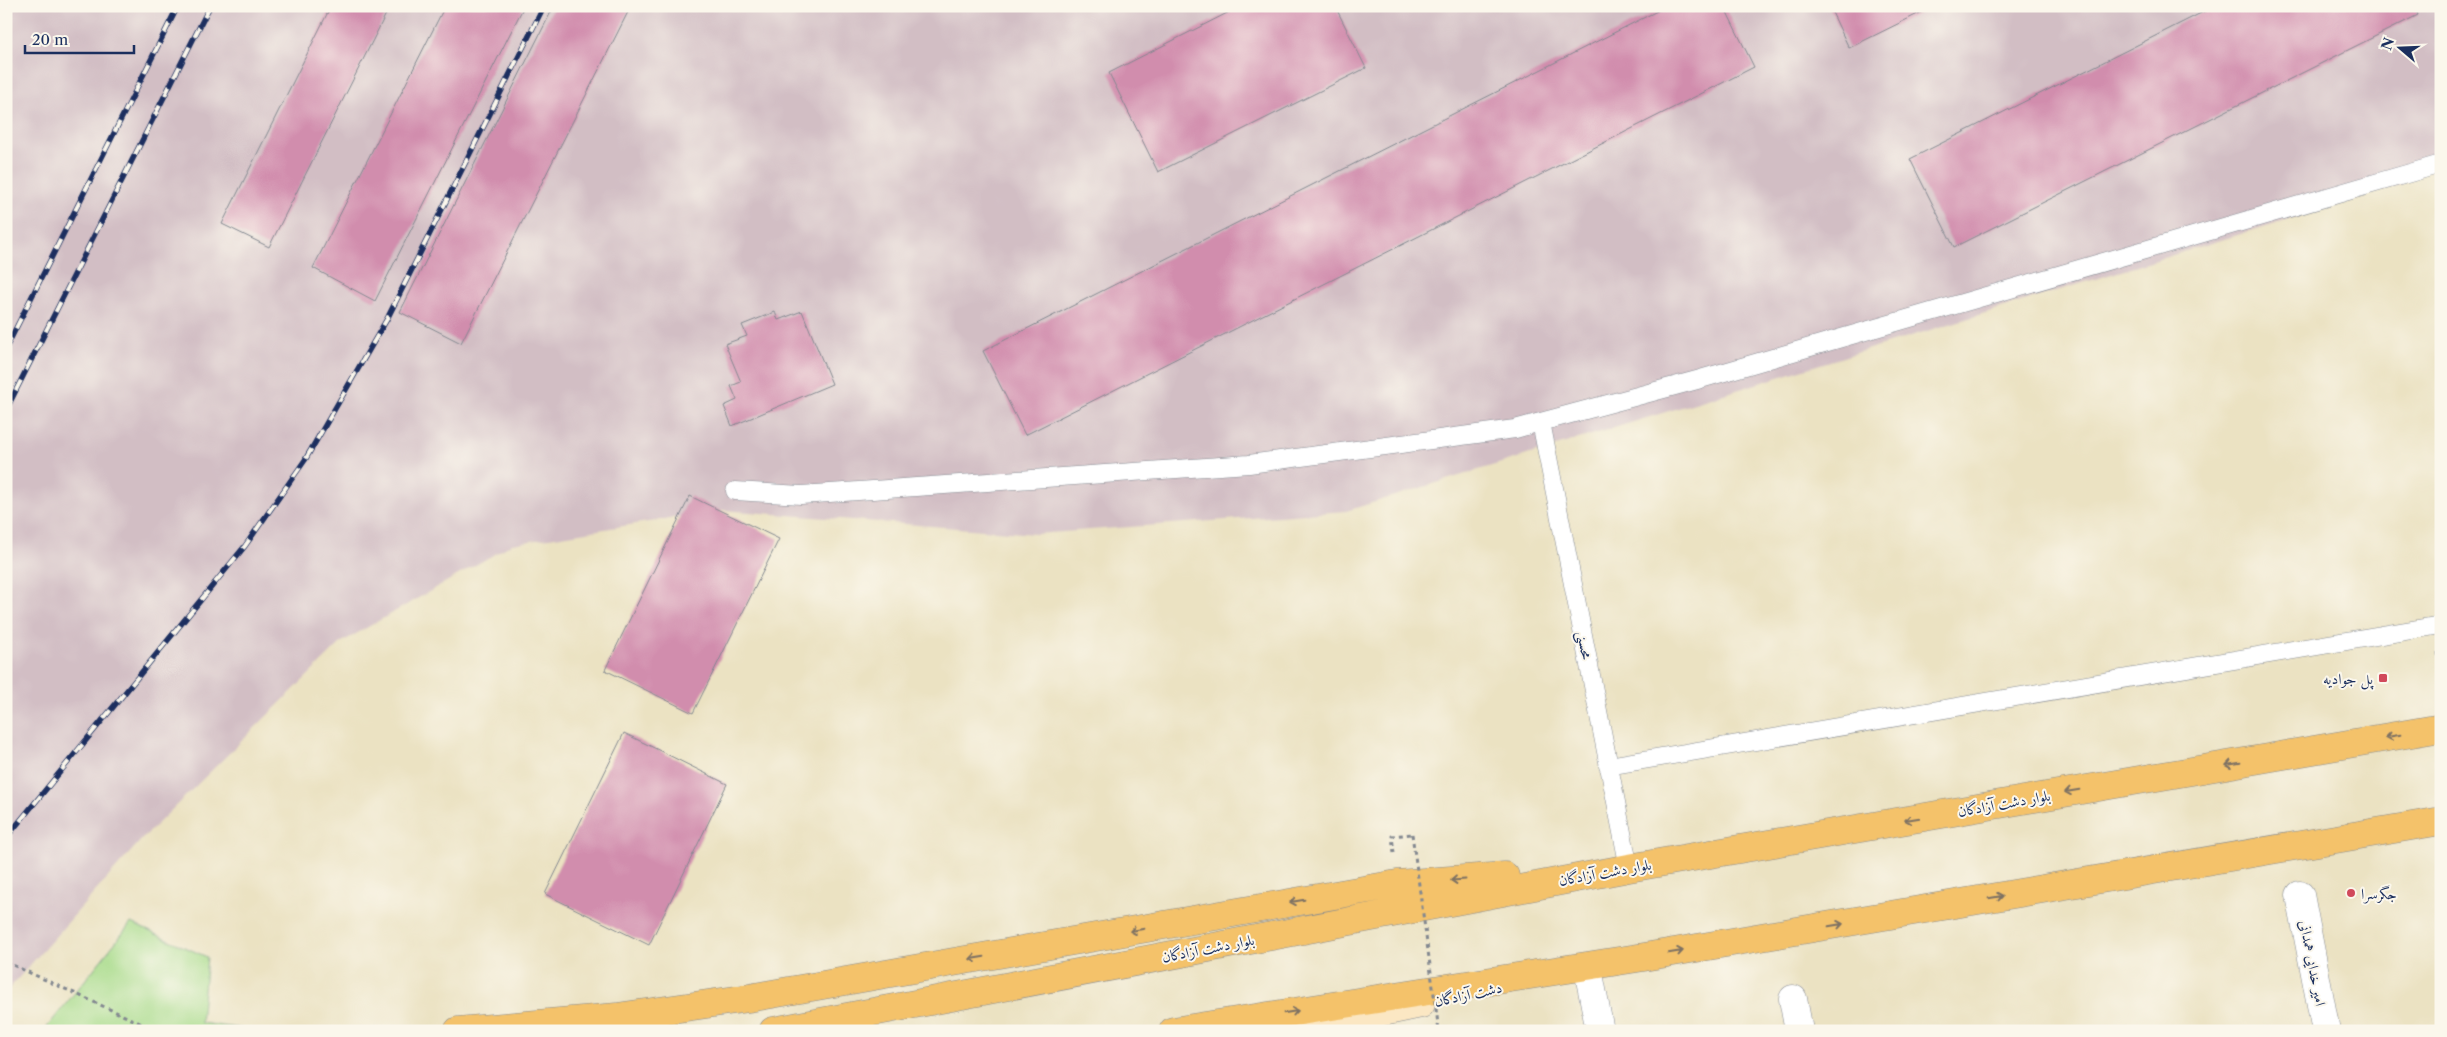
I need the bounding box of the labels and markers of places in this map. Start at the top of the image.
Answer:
place label: پل جوادیه [2323,669,2374,690]
marker: پل جوادیه [2377,672,2389,684]
place label: جگرسرا [2361,884,2397,904]
marker: جگرسرا [2345,887,2357,899]

